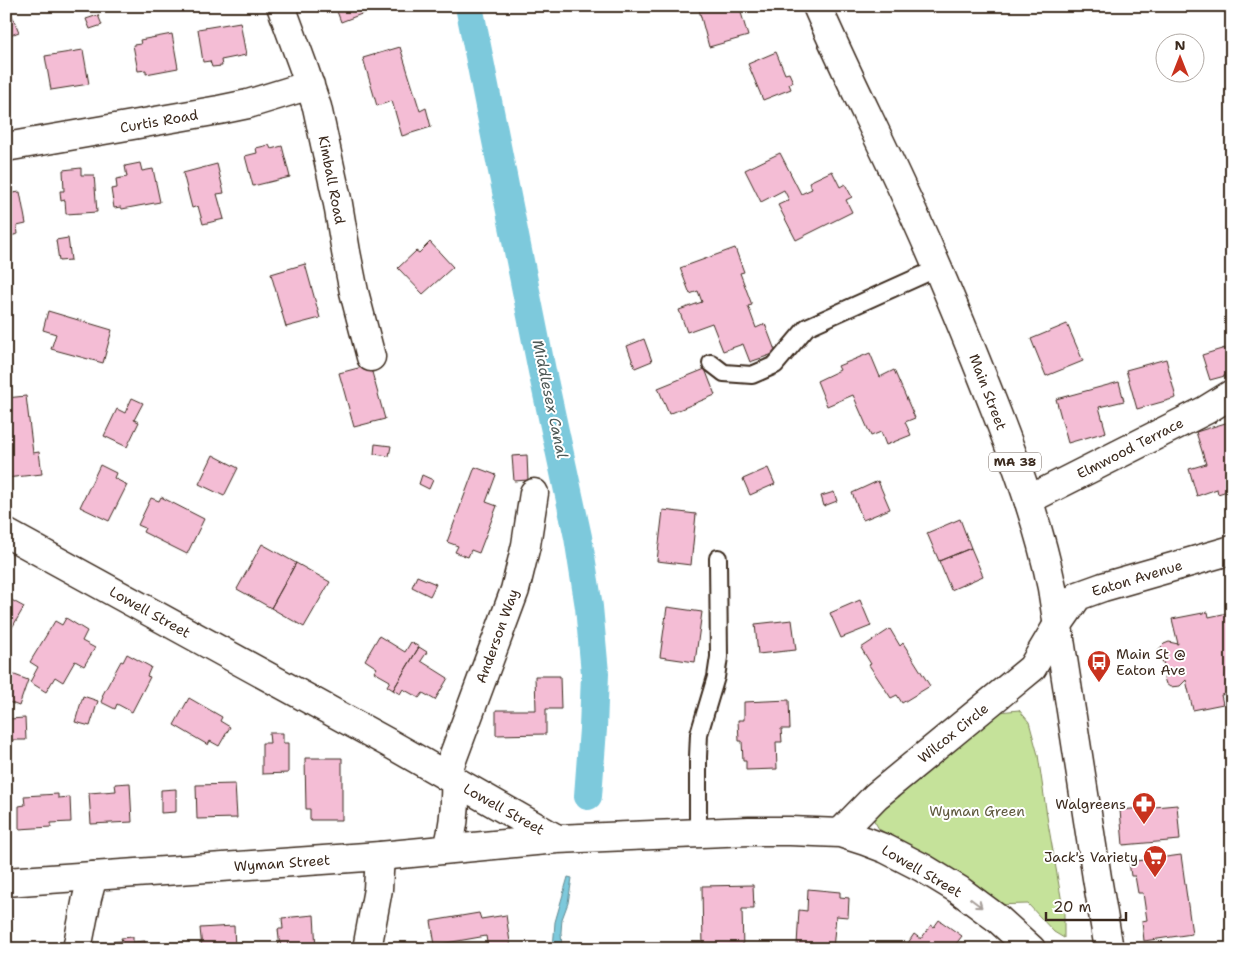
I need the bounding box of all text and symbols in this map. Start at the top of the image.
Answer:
north arrow [1156,32,1206,82]
text: N [1174,36,1186,54]
street label: Curtis Road [119,105,199,137]
street label: Kimball Road [315,134,349,226]
water label: Middlesex Canal [528,338,572,460]
street label: Main Street [965,351,1011,433]
street label: Elmwood Terrace [1074,413,1186,483]
road number: MA 38 [989,452,1041,472]
street label: Eaton Avenue [1090,556,1185,600]
street label: Lowell Street [106,582,194,642]
street label: Anderson Way [472,586,522,686]
place label: Main St @ Eaton Ave [1116,645,1186,679]
bus stop icon: Main St @ Eaton Ave [1086,649,1112,683]
street label: Wilcox Circle [914,699,992,767]
street label: Lowell Street [460,779,548,839]
pharmacy icon: Walgreens [1131,791,1157,825]
place label: Walgreens [1055,795,1126,813]
park label: Wyman Green [929,802,1025,820]
street label: Lowell Street [879,841,965,901]
supermarket icon: Jack's Variety [1142,844,1168,878]
place label: Jack's Variety [1044,848,1138,866]
street label: Wyman Street [233,851,331,875]
scale bar [1046,890,1126,922]
one-way arrow [969,897,982,908]
text: 20 m [1053,897,1092,917]

